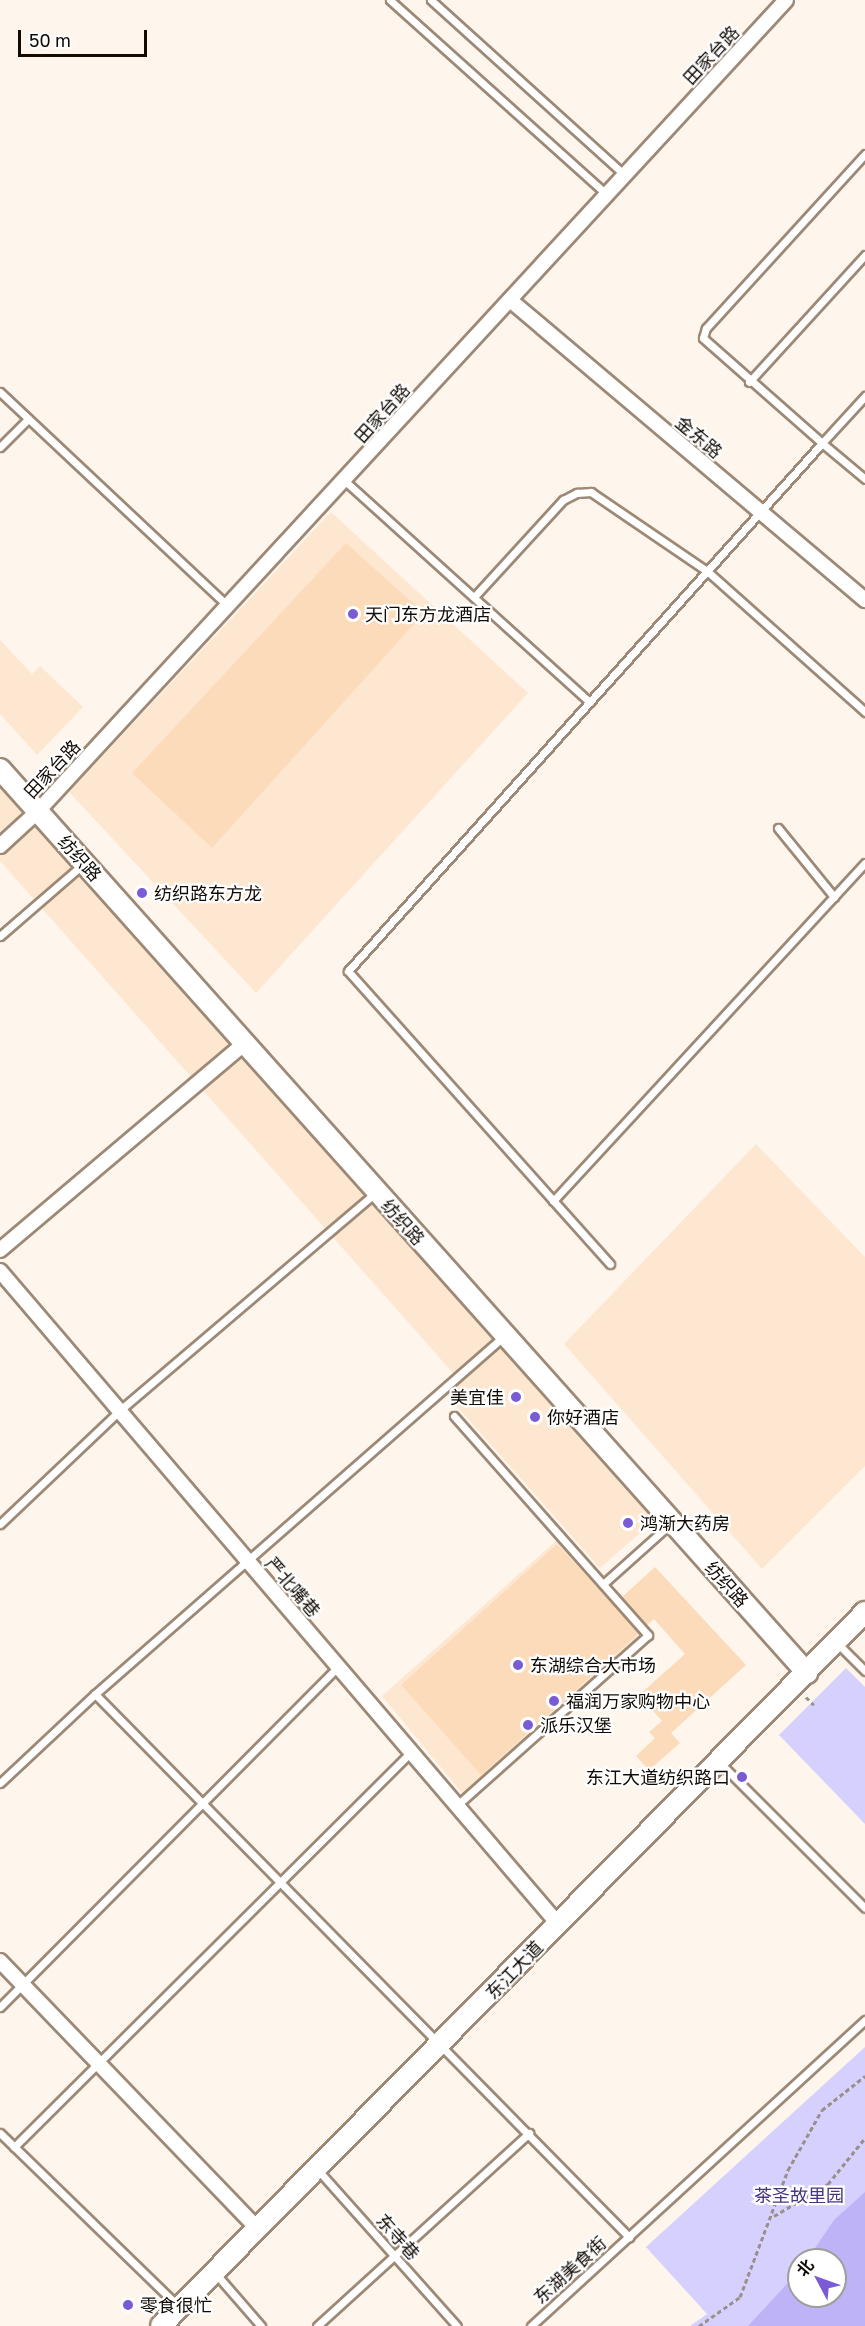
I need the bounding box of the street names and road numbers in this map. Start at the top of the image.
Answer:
street label: 田家台路 [679,21,743,89]
street label: 田家台路 [350,379,414,447]
street label: 金东路 [671,411,727,463]
street label: 田家台路 [20,735,84,803]
street label: 纺织路 [54,831,106,885]
street label: 纺织路 [377,1195,429,1249]
street label: 严北嘴巷 [261,1553,325,1621]
street label: 纺织路 [701,1557,753,1611]
street label: 东江大道 [481,1937,547,2003]
street label: 东寺巷 [372,2210,424,2264]
street label: 东湖美食街 [529,2232,611,2308]

